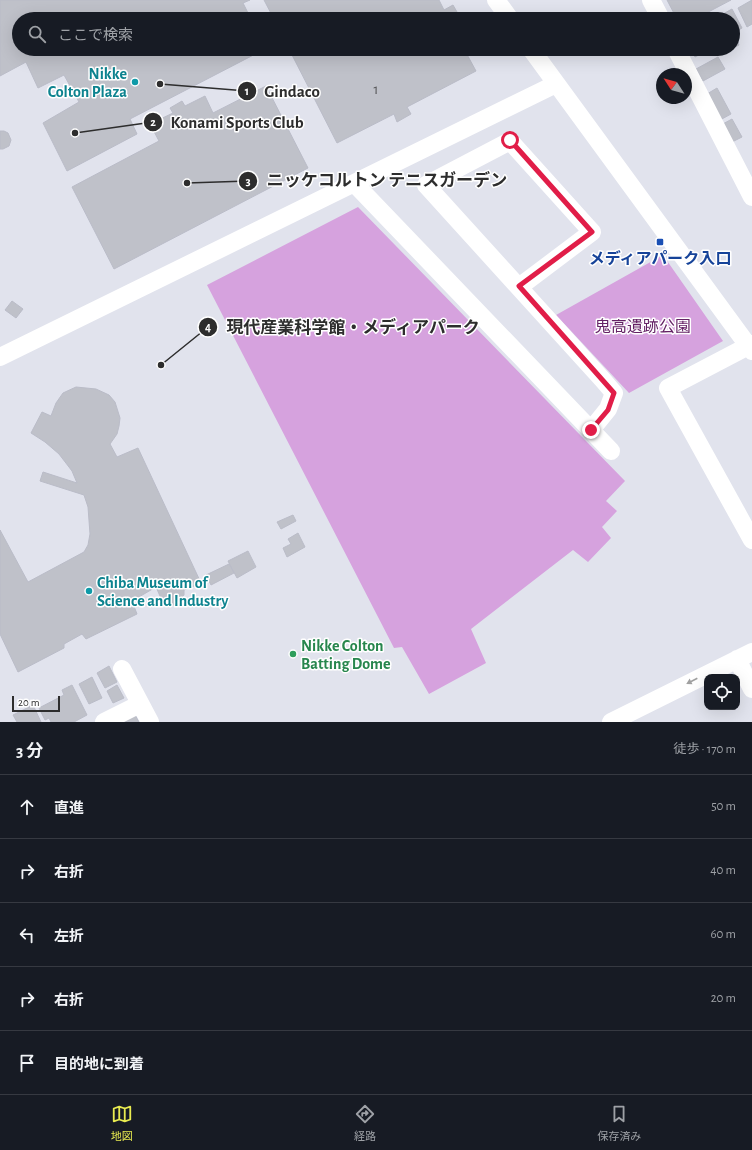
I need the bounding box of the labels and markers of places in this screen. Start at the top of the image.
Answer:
place label: Nikke Colton Plaza [48,66,127,100]
marker: Nikke Colton Plaza [130,77,140,87]
callout: Gindaco [237,77,328,106]
callout: Konami Sports Club [143,107,312,136]
callout: ニッケコルトン テニスガーデン [238,166,515,195]
marker: メディアパーク入口 [655,237,665,247]
place label: メディアパーク入口 [589,250,731,267]
callout: 現代産業科学館・メディアパーク [198,313,489,342]
place label: Chiba Museum of Science and Industry [97,575,229,610]
marker: Chiba Museum of Science and Industry [84,586,94,596]
place label: Nikke Colton Batting Dome [301,638,391,672]
marker: Nikke Colton Batting Dome [288,649,298,659]

